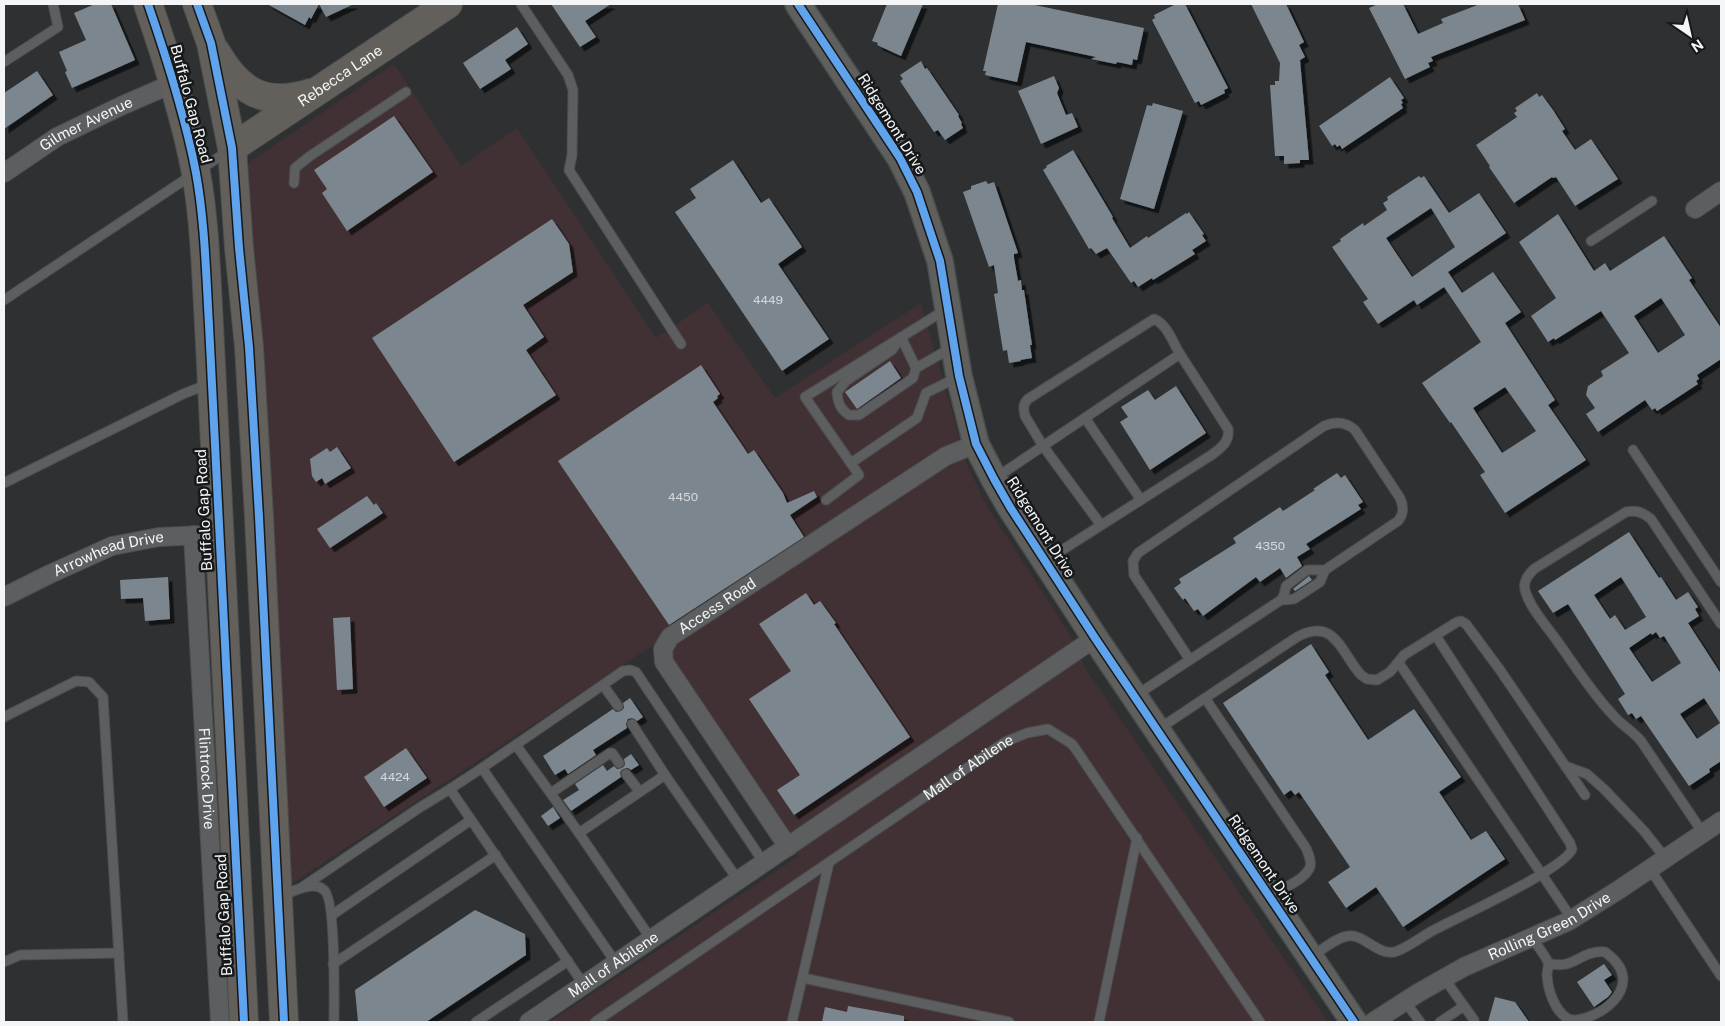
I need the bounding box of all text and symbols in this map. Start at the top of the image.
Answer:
north arrow [1665,10,1715,60]
text: N [1688,36,1706,55]
street label: Rebecca Lane [294,41,385,110]
street label: Buffalo Gap Road [167,43,215,165]
street label: Ridgemont Drive [855,70,930,177]
street label: Gilmer Avenue [36,93,135,154]
house number: 4449 [753,293,783,307]
street label: Buffalo Gap Road [192,449,215,571]
street label: Ridgemont Drive [1004,473,1079,580]
house number: 4450 [668,490,698,504]
street label: Arrowhead Drive [50,528,164,579]
house number: 4350 [1255,539,1285,553]
street label: Access Road [675,574,759,637]
street label: Flintrock Drive [196,727,218,830]
street label: Mall of Abilene [920,731,1015,803]
house number: 4424 [380,770,410,784]
street label: Ridgemont Drive [1225,811,1304,916]
street label: Buffalo Gap Road [212,854,235,976]
street label: Rolling Green Drive [1485,888,1613,963]
street label: Mall of Abilene [565,928,661,1001]

